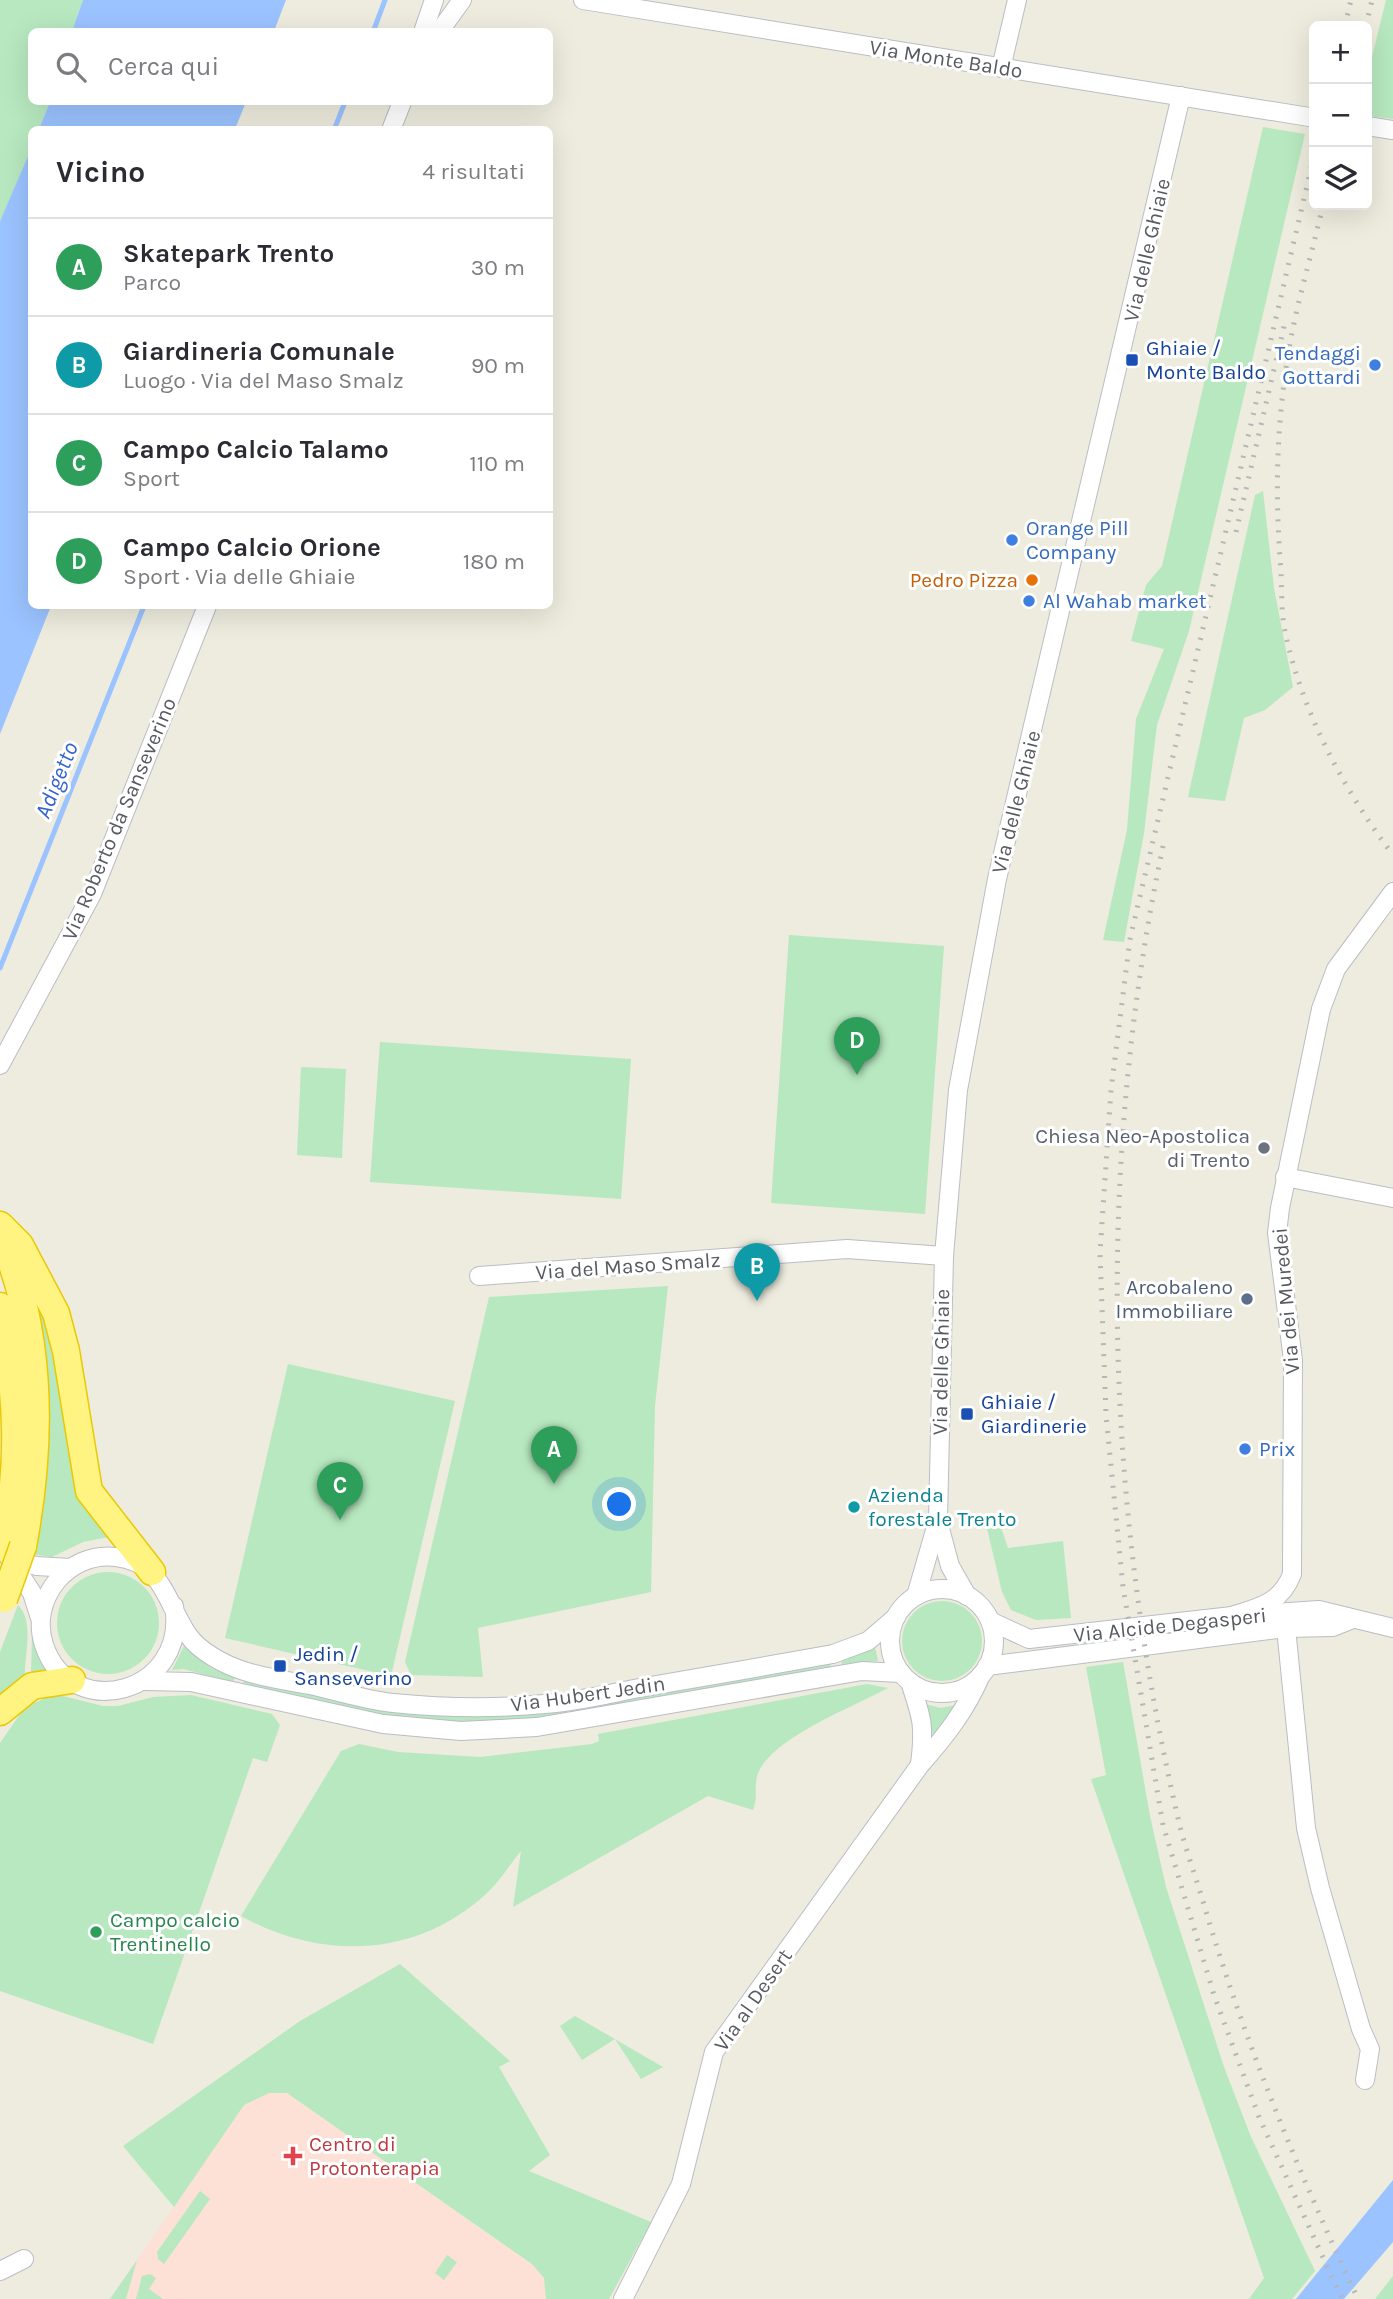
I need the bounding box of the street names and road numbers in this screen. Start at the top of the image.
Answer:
street label: Via Monte Baldo [868,35,1024,83]
street label: Via delle Ghiaie [1119,176,1175,324]
street label: Via Roberto da Sanseverino [57,694,181,944]
street label: Via delle Ghiaie [987,728,1045,876]
street label: Via dei Muredei [1268,1227,1304,1375]
street label: Via del Maso Smalz [535,1248,721,1284]
street label: Via delle Ghiaie [928,1289,954,1435]
street label: Via Alcide Degasperi [1072,1603,1268,1647]
street label: Via Hubert Jedin [509,1671,667,1717]
street label: Via al Desert [709,1944,797,2056]

